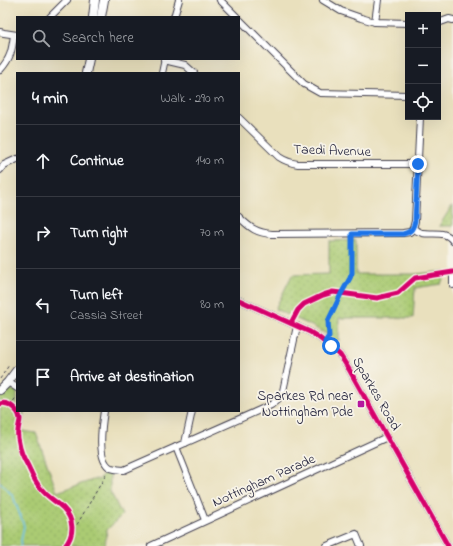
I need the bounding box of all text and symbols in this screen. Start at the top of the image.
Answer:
map controls [405,12,441,120]
button: + [405,12,441,48]
search box [16,16,240,60]
icon: search [30,27,52,49]
text: Search here [62,27,134,49]
button: − [405,48,441,84]
button: locate [405,84,441,120]
text: 4 min [32,86,68,111]
text: Walk · 290 m [160,89,224,108]
street label: Taedi Avenue [293,139,372,163]
icon: ahead [32,150,54,172]
text: Continue [70,150,124,172]
text: 140 m [196,151,224,170]
route end [409,155,427,173]
icon: right [32,222,54,244]
text: Turn right [70,222,128,244]
text: 70 m [200,223,224,242]
text: Turn left [70,284,123,306]
icon: left [32,294,54,316]
text: 80 m [200,295,224,314]
text: Cassia Street [70,306,143,325]
route start [322,337,340,355]
street label: Sparkes Road [346,353,406,435]
icon: arrive [32,366,54,388]
text: Arrive at destination [70,366,194,388]
place label: Sparkes Rd near Nottingham Pde [257,386,354,424]
marker: Sparkes Rd near Nottingham Pde [356,399,366,409]
street label: Nottingham Parade [209,449,320,514]

